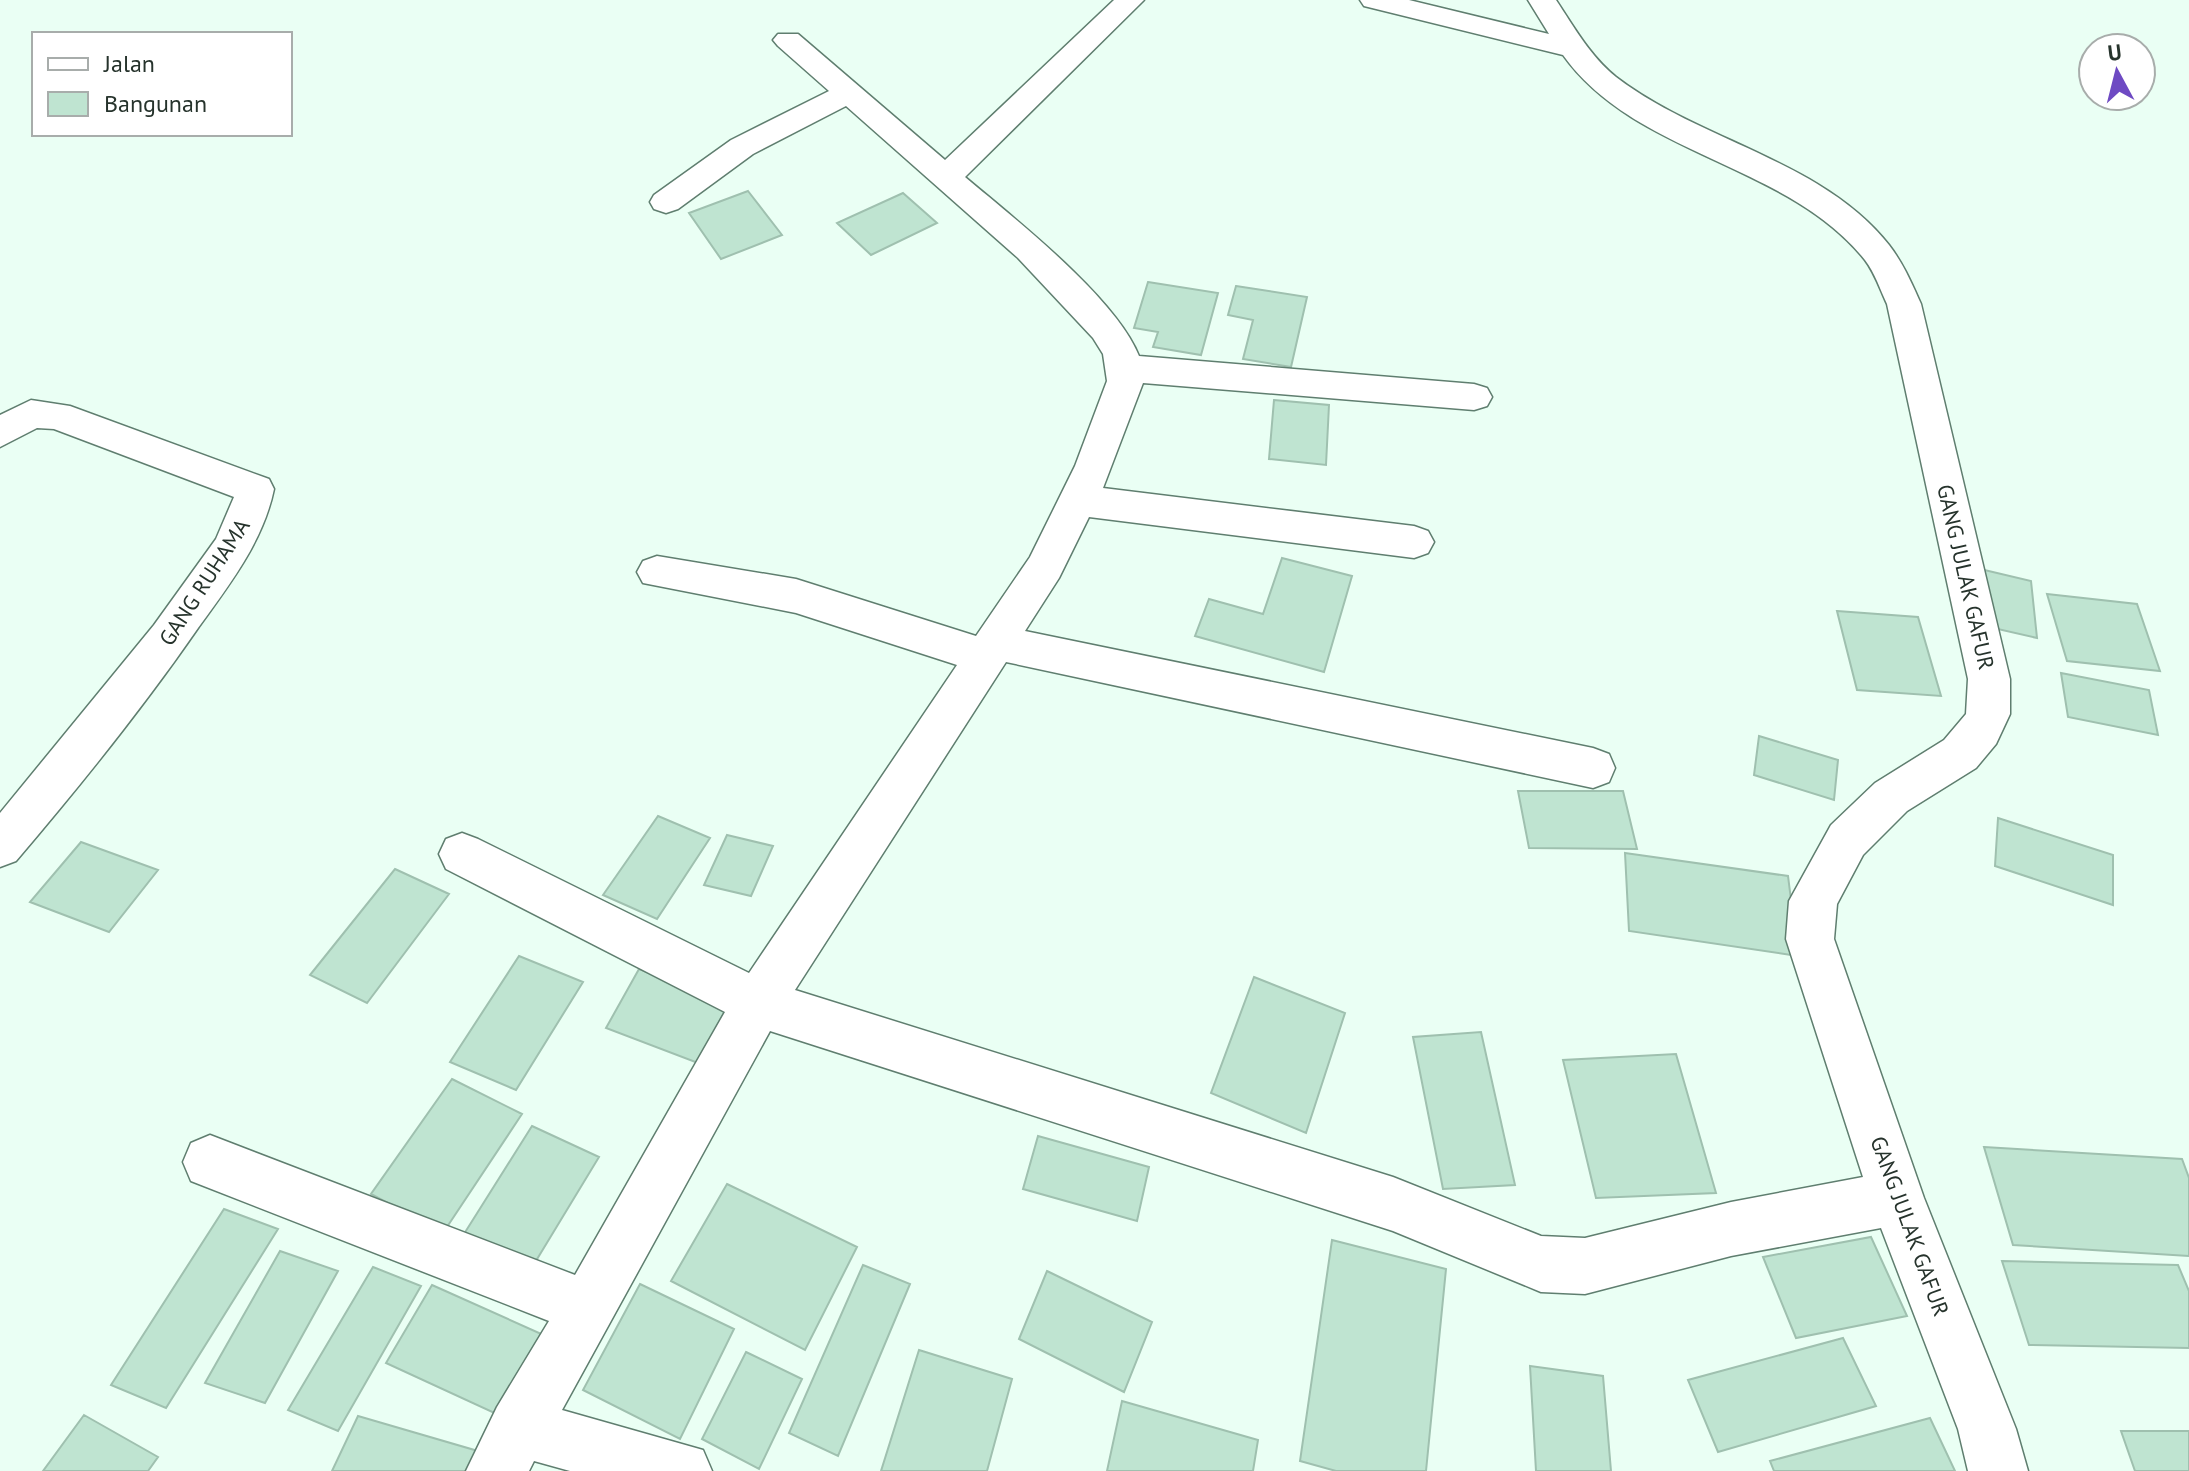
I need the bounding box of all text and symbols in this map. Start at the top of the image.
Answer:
legend [32,32,292,136]
north arrow [2077,32,2157,112]
text: U [2106,37,2123,67]
text: Jalan [103,48,155,79]
text: Bangunan [104,88,207,119]
street label: GANG JULAK GAFUR [1931,482,2001,672]
street label: GANG RUHAMA [153,513,256,651]
street label: GANG JULAK GAFUR [1864,1132,1956,1320]

